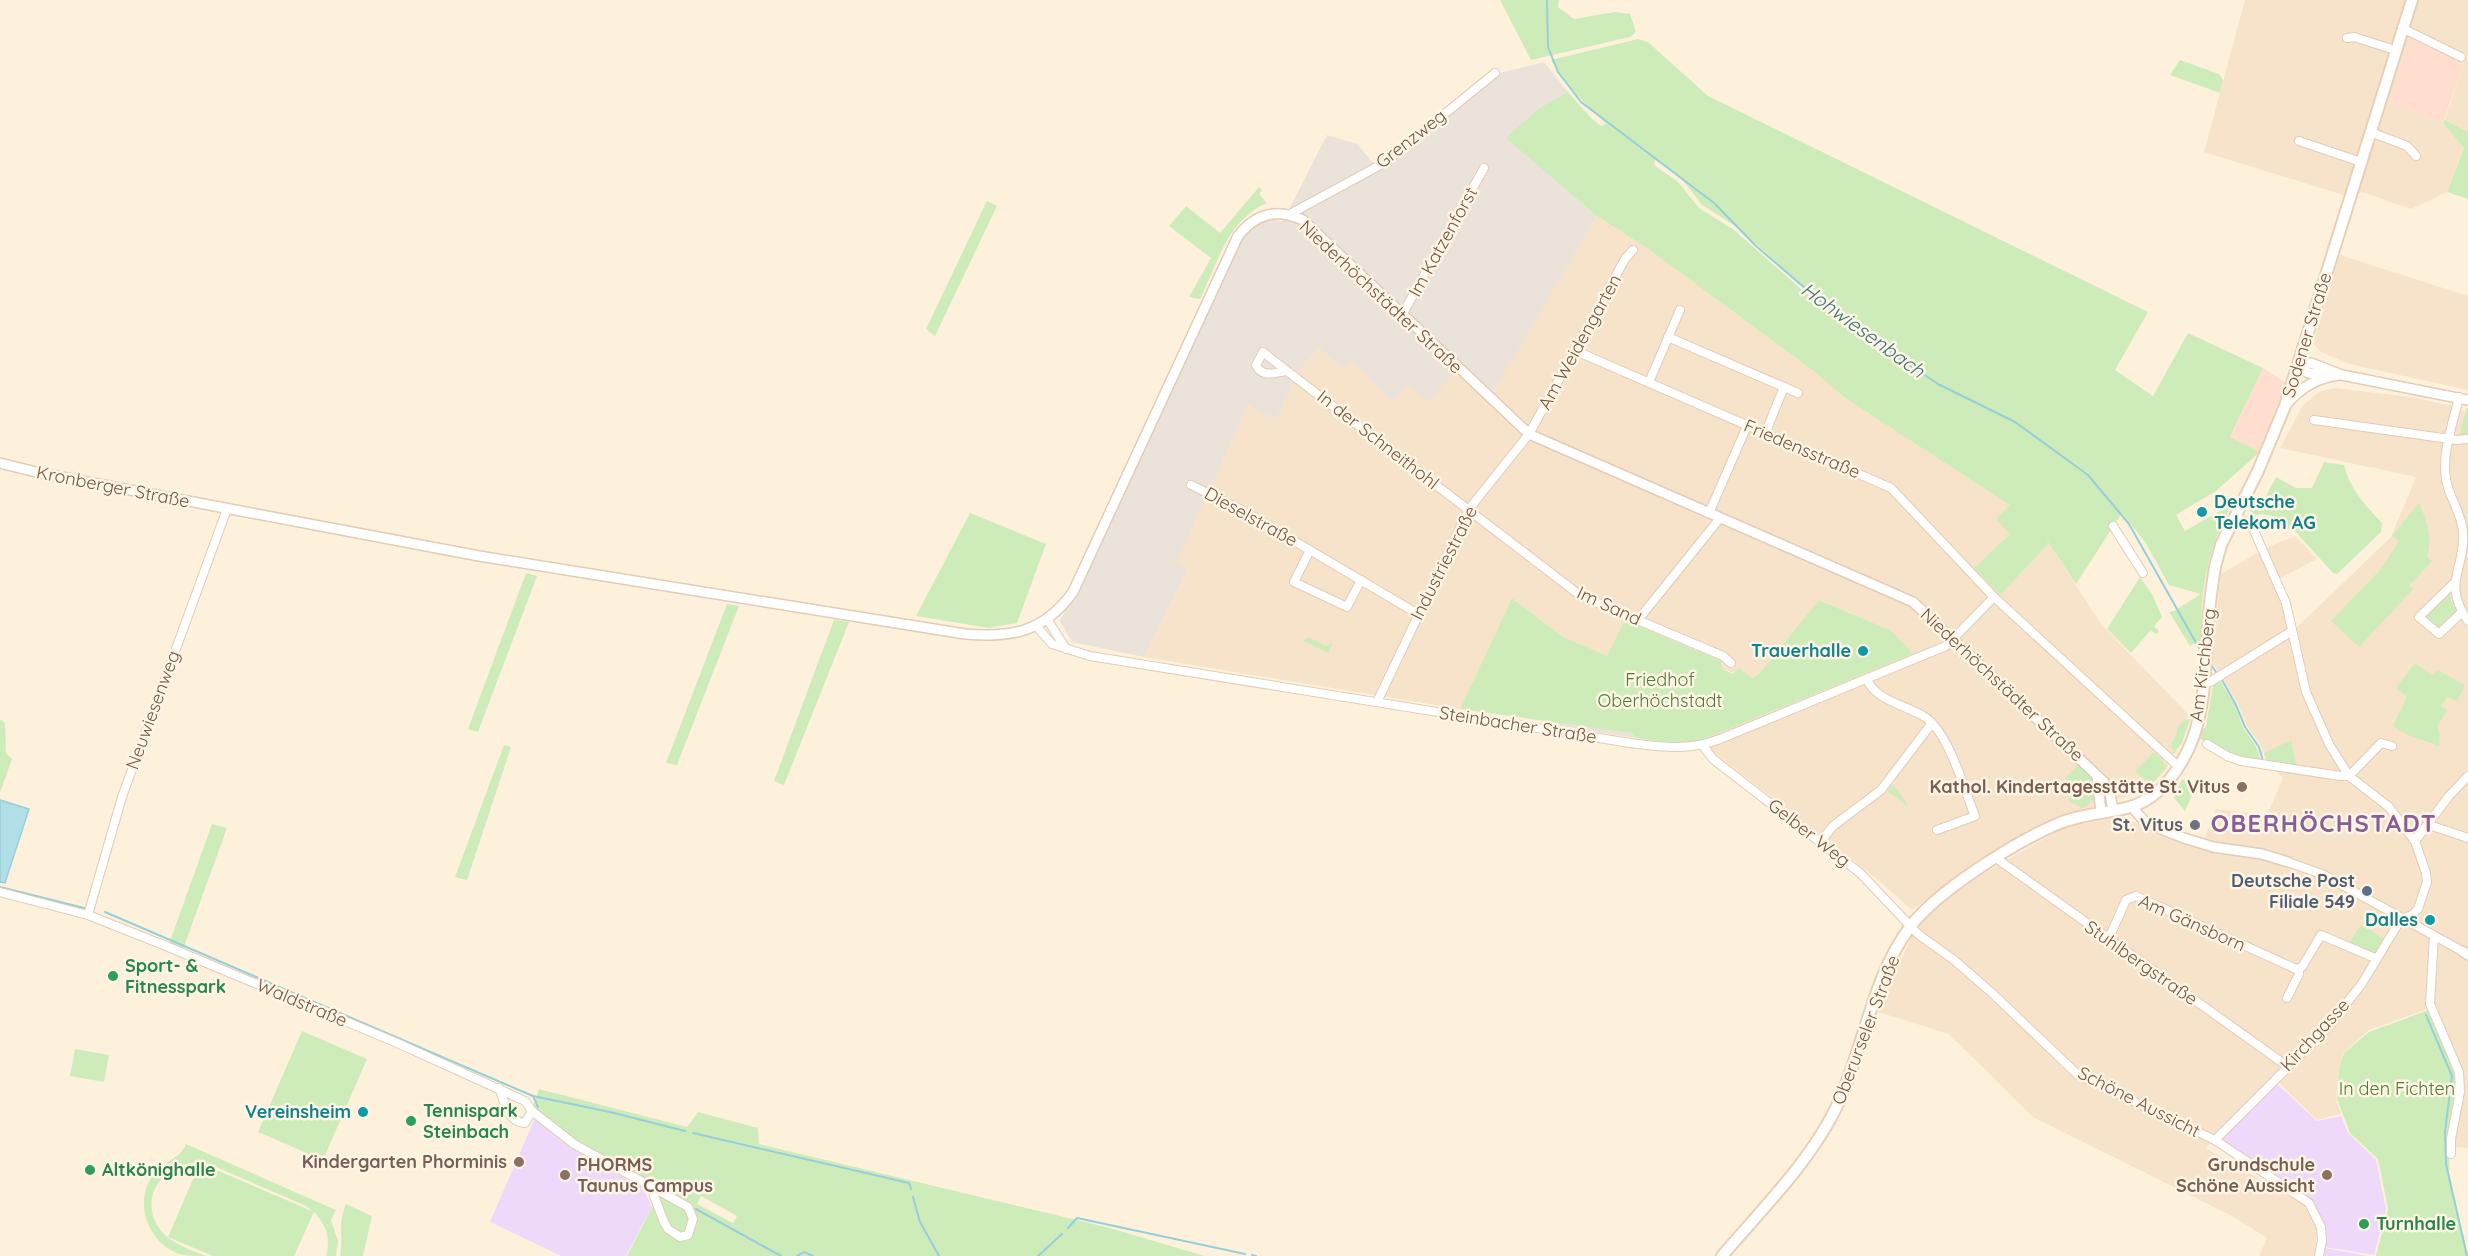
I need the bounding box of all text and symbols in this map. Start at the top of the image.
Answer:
street label: Grenzweg [1371,104,1451,173]
street label: Im Katzenforst [1403,183,1482,301]
street label: Niederhöchstädter Straße [1295,215,1468,378]
street label: Am Weidengarten [1533,270,1626,413]
street label: Sodener Straße [2277,270,2336,400]
water label: Hohwiesenbach [1797,276,1930,383]
street label: In der Schneithohl [1313,385,1444,494]
street label: Friedensstraße [1741,414,1864,483]
street label: Kronberger Straße [35,460,192,513]
street label: Dieselstraße [1201,482,1302,552]
place label: Deutsche Telekom AG [2214,490,2316,534]
street label: Industriestraße [1405,502,1482,624]
marker: Deutsche Telekom AG [2195,505,2209,519]
street label: Im Sand [1573,581,1645,630]
street label: Niederhöchstädter Straße [1916,603,2089,766]
street label: Am Kirchberg [2184,607,2221,723]
place label: Trauerhalle [1751,639,1851,662]
marker: Trauerhalle [1856,644,1870,658]
street label: Neuwiesenweg [120,647,185,772]
park label: Friedhof Oberhöchstadt [1598,668,1722,712]
street label: Steinbacher Straße [1438,701,1598,748]
place label: Kathol. Kindertagesstätte St. Vitus [1929,775,2230,798]
marker: Kathol. Kindertagesstätte St. Vitus [2235,780,2249,794]
street label: Gelber Weg [1764,793,1855,872]
district label: OBERHÖCHSTADT [2211,808,2437,838]
place label: St. Vitus [2112,813,2183,836]
marker: St. Vitus [2188,818,2202,832]
place label: Deutsche Post Filiale 549 [2231,869,2355,913]
marker: Deutsche Post Filiale 549 [2360,884,2374,898]
street label: Am Gänsborn [2135,889,2249,956]
place label: Dalles [2365,908,2418,931]
marker: Dalles [2423,913,2437,927]
street label: Stuhlbergstraße [2080,915,2202,1010]
street label: Oberurseler Straße [1826,952,1905,1108]
place label: Sport- & Fitnesspark [125,954,226,998]
marker: Sport- & Fitnesspark [106,969,120,983]
street label: Waldstraße [253,973,351,1032]
street label: Kirchgasse [2275,993,2354,1076]
street label: Schöne Aussicht [2074,1061,2204,1142]
park label: In den Fichten [2339,1077,2455,1100]
place label: Tennispark Steinbach [423,1099,518,1143]
place label: Vereinsheim [245,1100,351,1123]
marker: Vereinsheim [356,1105,370,1119]
marker: Tennispark Steinbach [404,1114,418,1128]
place label: Kindergarten Phorminis [302,1150,507,1173]
place label: PHORMS Taunus Campus [577,1153,713,1197]
place label: Grundschule Schöne Aussicht [2176,1153,2315,1197]
marker: Kindergarten Phorminis [512,1155,526,1169]
place label: Altkönighalle [102,1158,216,1181]
marker: Altkönighalle [83,1163,97,1177]
marker: PHORMS Taunus Campus [558,1168,572,1182]
marker: Grundschule Schöne Aussicht [2320,1168,2334,1182]
place label: Turnhalle [2376,1212,2456,1235]
marker: Turnhalle [2357,1217,2371,1231]

